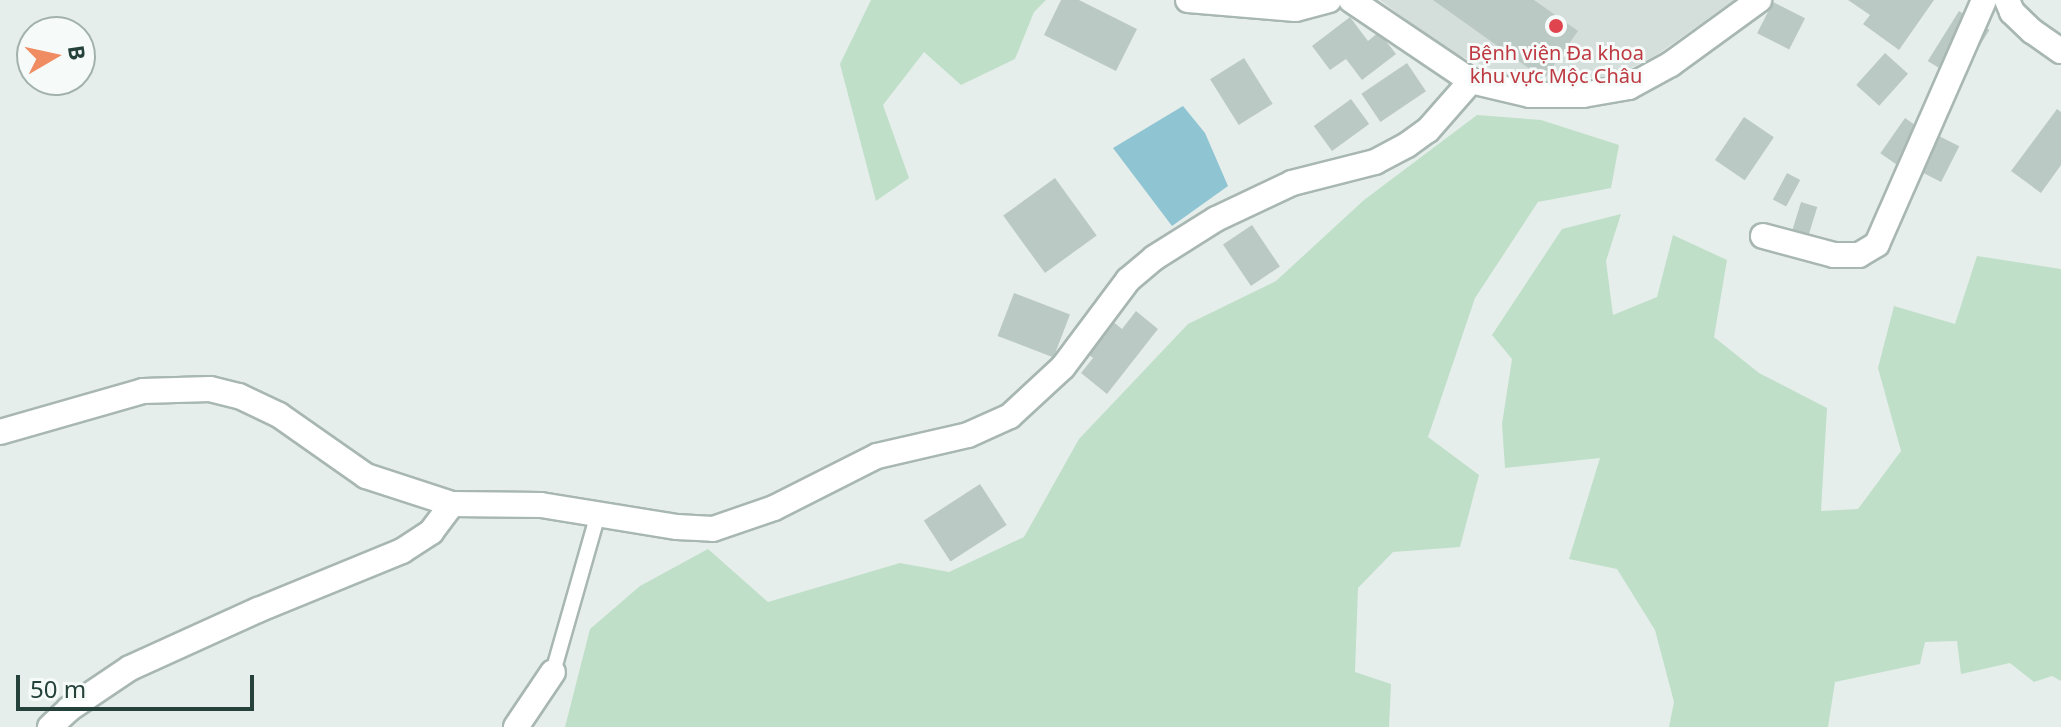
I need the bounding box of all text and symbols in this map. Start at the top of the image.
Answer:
marker: Bệnh viện Đa khoa khu vực Mộc Châu [1545,15,1567,37]
north arrow [16,16,96,96]
place label: Bệnh viện Đa khoa khu vực Mộc Châu [1468,40,1644,87]
text: B [62,43,94,62]
scale bar [20,659,258,709]
text: 50 m [30,672,86,705]

